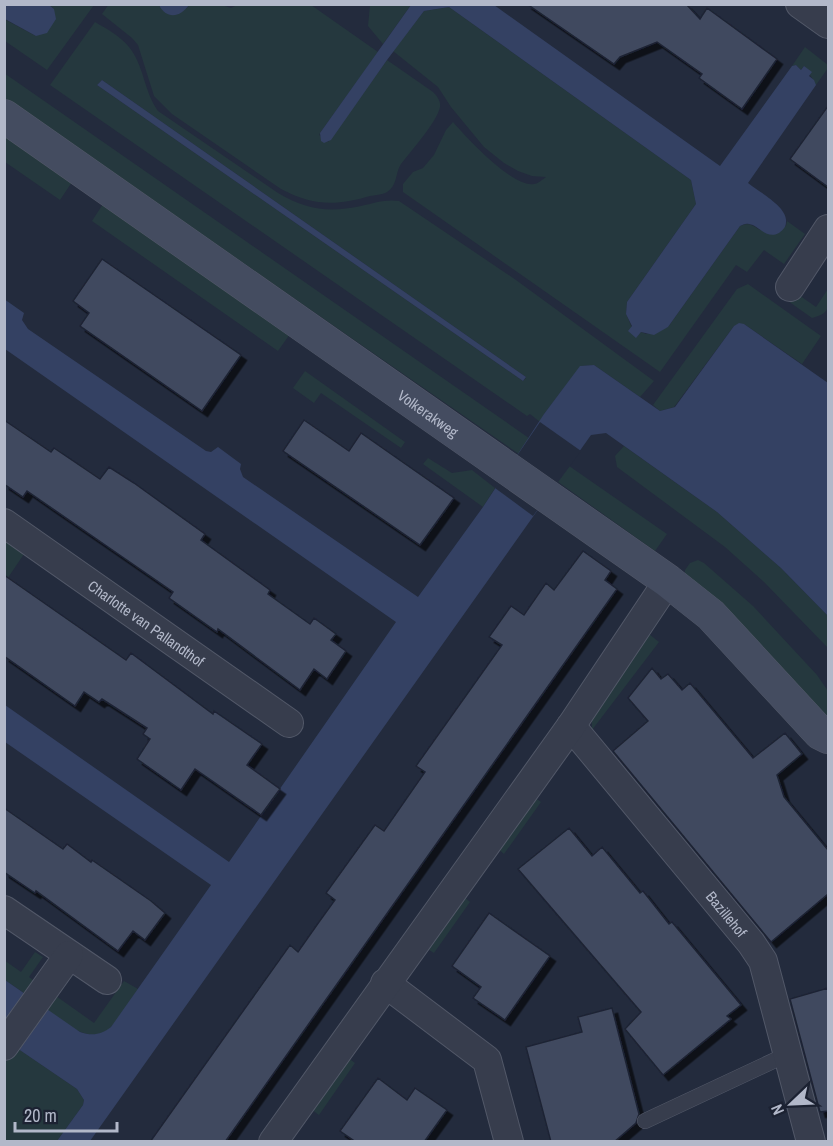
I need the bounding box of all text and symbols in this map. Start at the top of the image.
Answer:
street label: Volkerakweg [394,385,463,442]
street label: Charlotte van Pallandthof [84,575,210,672]
street label: Bazillehof [701,886,752,942]
north arrow [761,1074,821,1134]
scale bar [15,1095,117,1133]
text: N [765,1101,789,1119]
text: 20 m [24,1103,57,1128]

